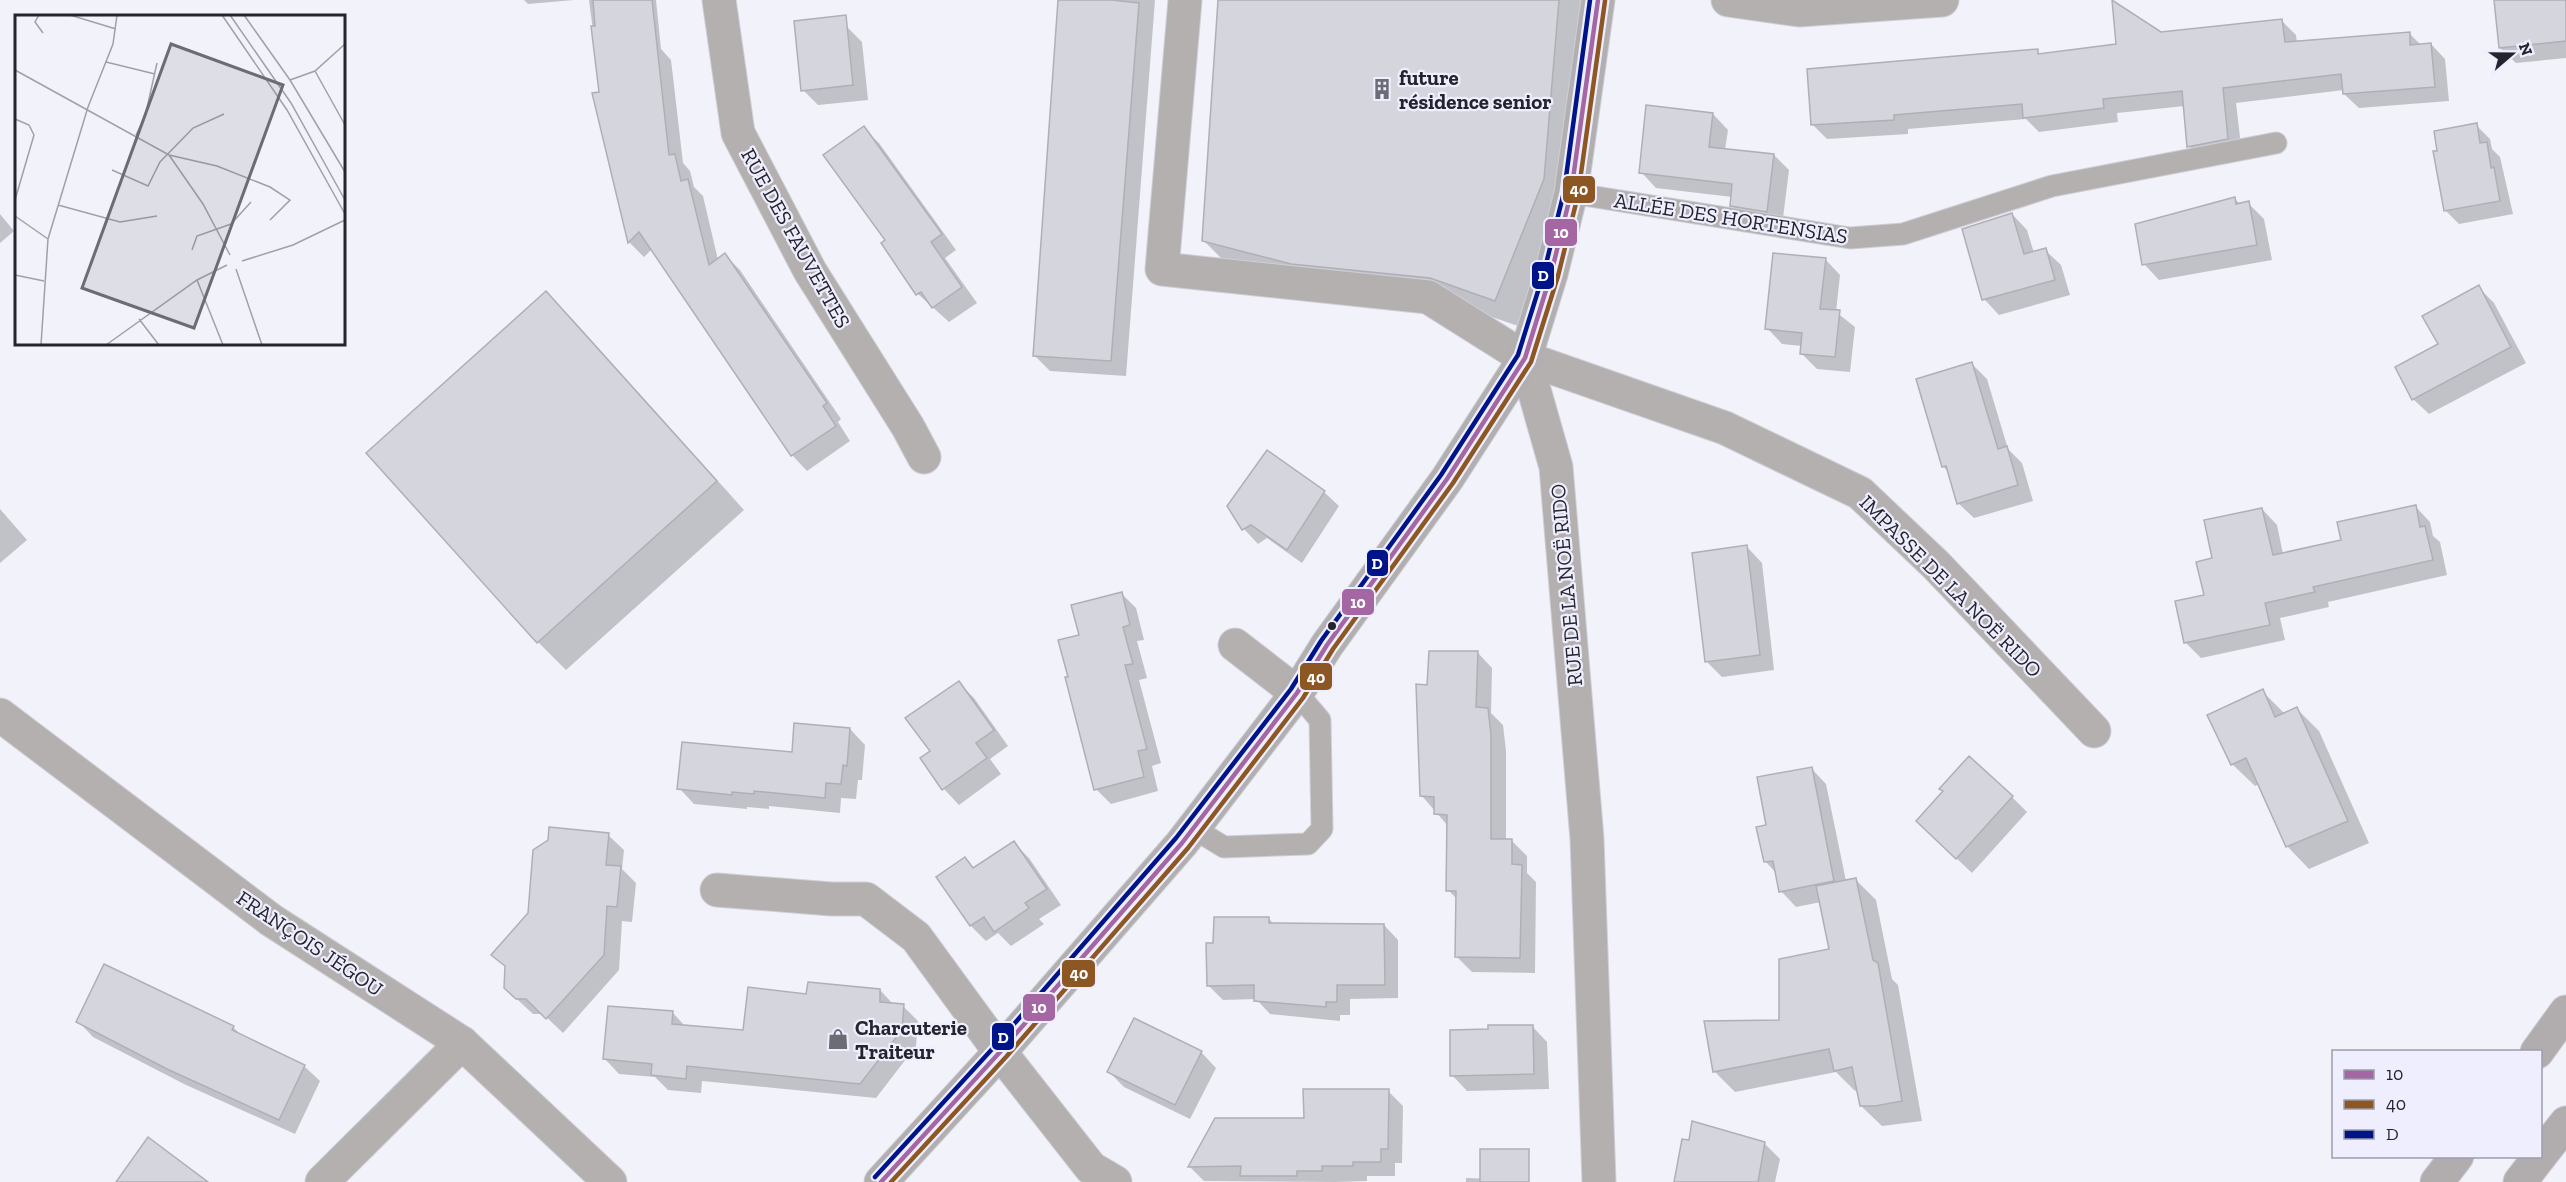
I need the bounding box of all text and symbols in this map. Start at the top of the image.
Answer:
inset map [15,15,345,345]
north arrow [2482,24,2542,84]
text: N [2515,40,2537,58]
place label: future résidence senior [1399,65,1552,114]
building icon: future résidence senior [1370,77,1394,101]
street label: RUE DES FAUVETTES [736,144,856,332]
line badge: 40 [1562,175,1596,204]
text: 40 [1570,180,1588,199]
street label: ALLÉE DES HORTENSIAS [1613,187,1849,249]
line badge: 10 [1544,218,1578,247]
text: 10 [1553,223,1569,242]
line badge: D [1531,261,1555,290]
text: D [1537,266,1549,285]
street label: RUE DE LA NOË RIDO [1545,483,1587,687]
street label: IMPASSE DE LA NOË RIDO [1855,490,2047,682]
line badge: D [1366,549,1389,577]
text: D [1371,554,1383,573]
line badge: 10 [1341,588,1375,616]
text: 10 [1350,593,1366,612]
unlabelled marker [1326,620,1338,632]
line badge: 40 [1299,662,1333,691]
text: 40 [1307,668,1325,687]
street label: FRANÇOIS JÉGOU [232,885,388,1001]
line badge: 40 [1061,959,1096,988]
text: 40 [1070,964,1088,983]
line badge: 10 [1022,993,1056,1022]
text: 10 [1031,998,1047,1017]
place label: Charcuterie Traiteur [855,1015,967,1064]
line badge: D [991,1022,1015,1051]
shop icon: Charcuterie Traiteur [826,1027,850,1051]
text: D [997,1028,1009,1047]
legend [2332,1050,2542,1158]
text: 10 [2386,1063,2403,1085]
text: 40 [2386,1093,2406,1115]
text: D [2386,1123,2399,1145]

